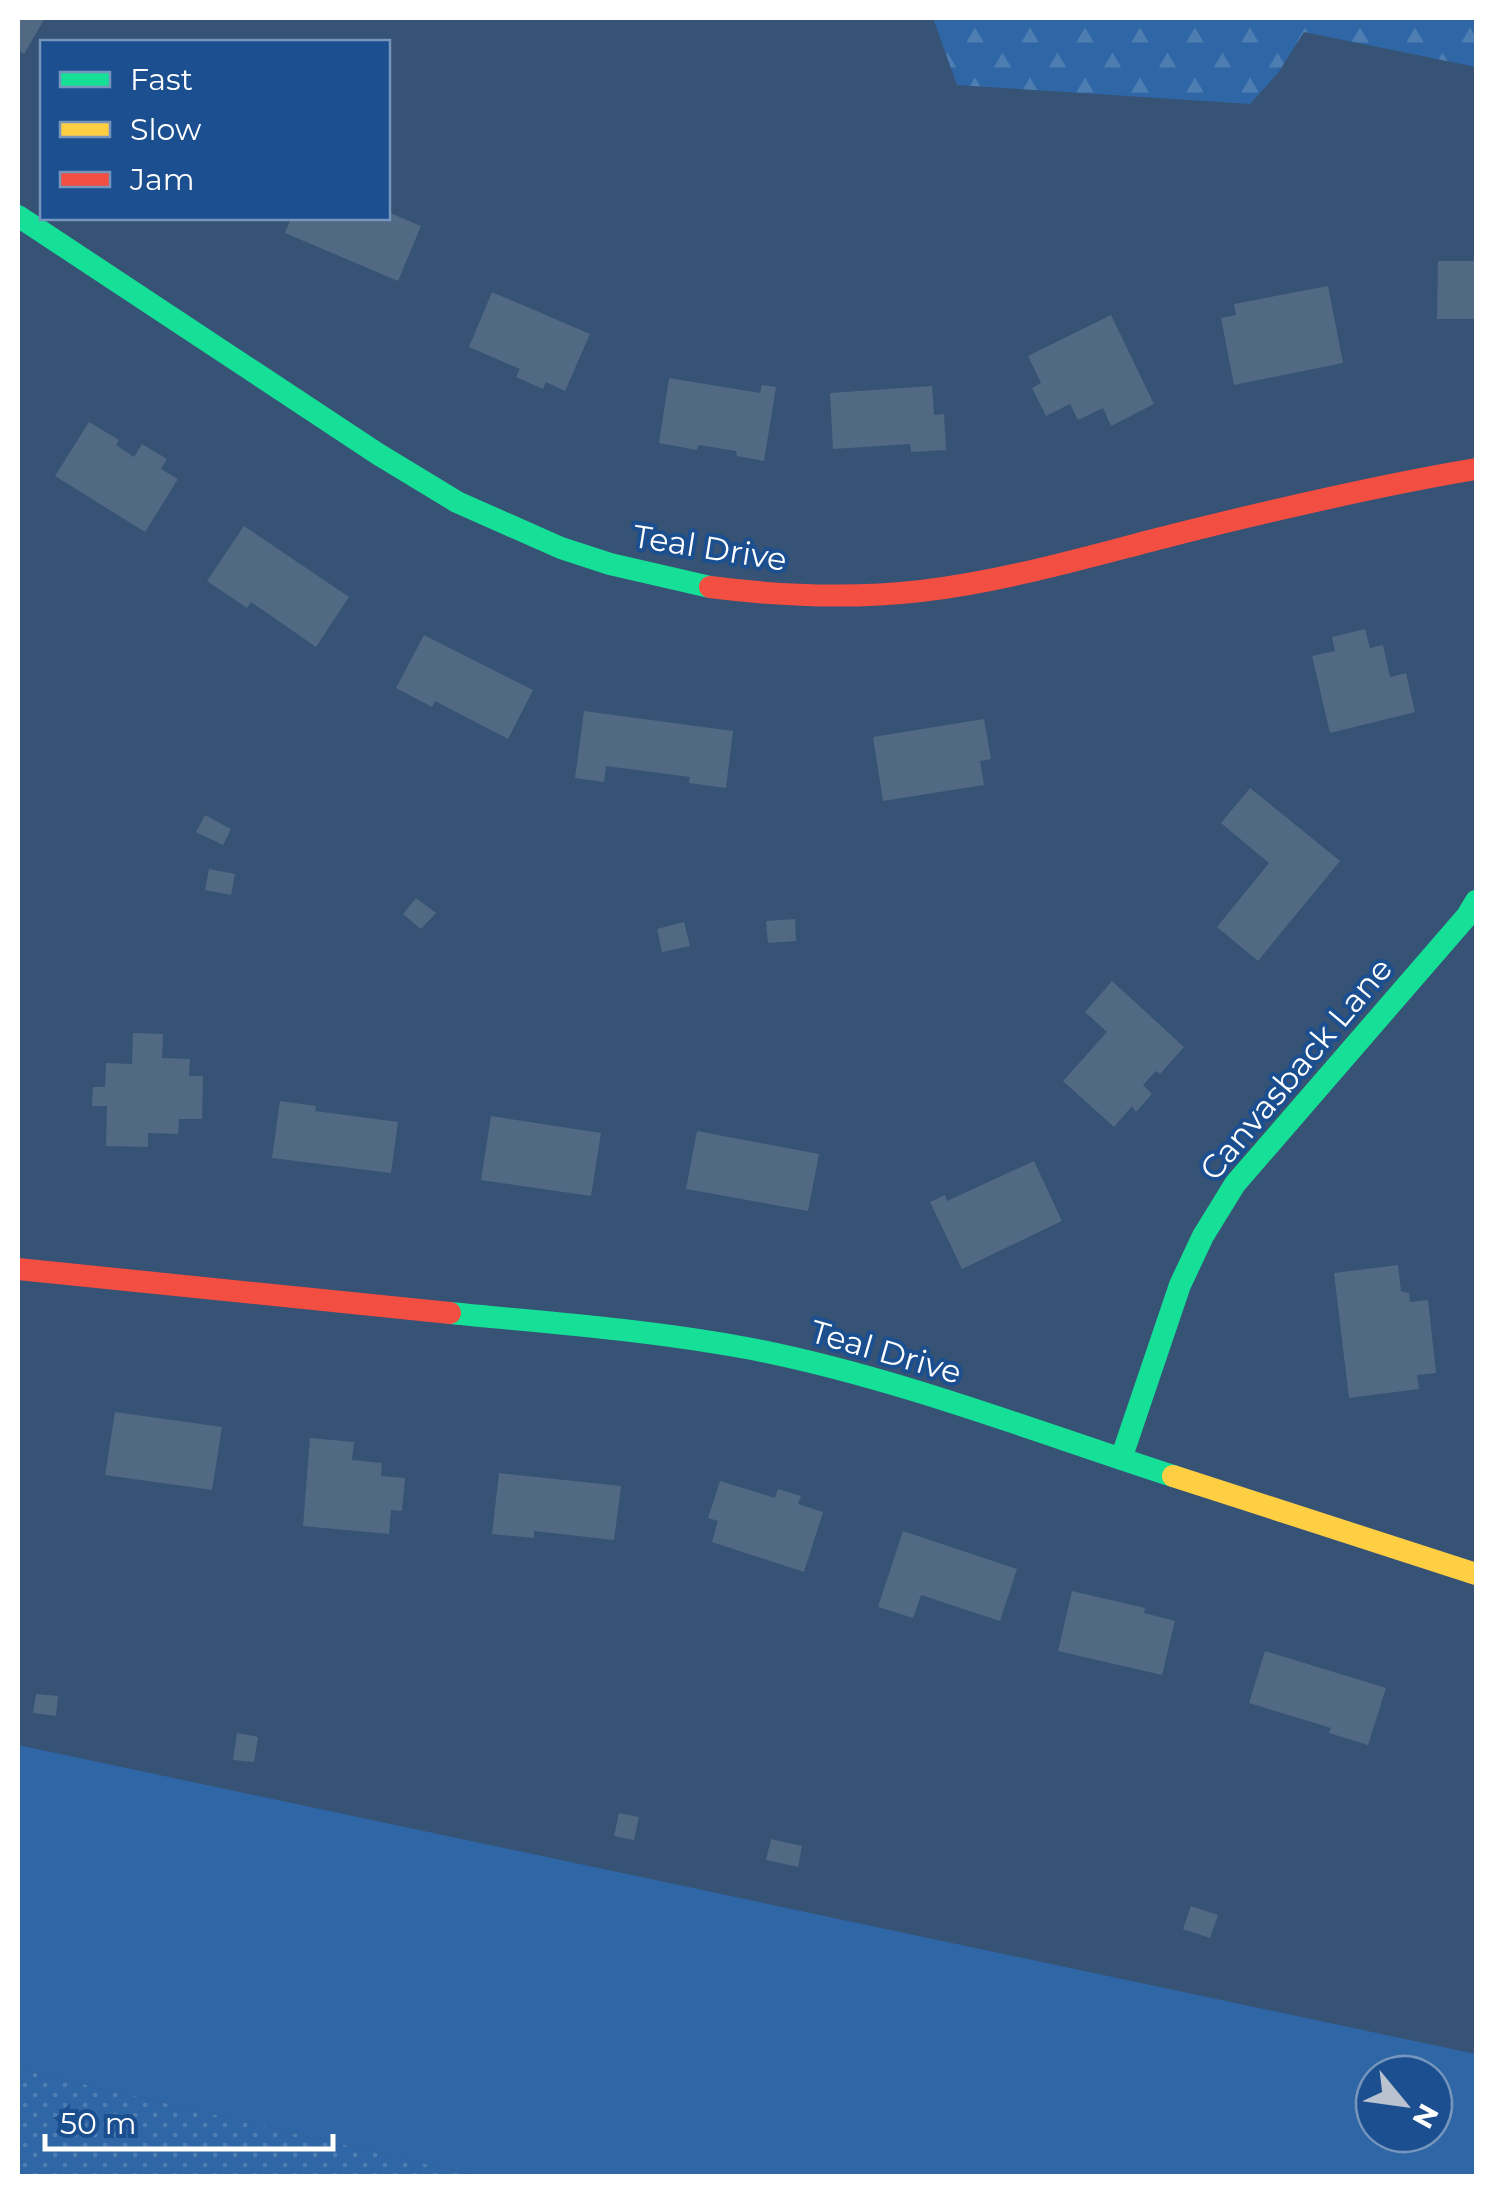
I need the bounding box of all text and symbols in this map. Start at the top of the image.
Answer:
legend [40,40,390,220]
text: Fast [130,61,193,98]
text: Slow [130,111,202,148]
text: Jam [129,161,195,198]
street label: Teal Drive [630,516,790,579]
street label: Canvasback Lane [1191,950,1400,1188]
street label: Teal Drive [806,1311,966,1392]
north arrow [1354,2054,1454,2154]
scale bar [45,2089,332,2151]
text: N [1406,2098,1446,2134]
text: 50 m [60,2105,137,2142]

